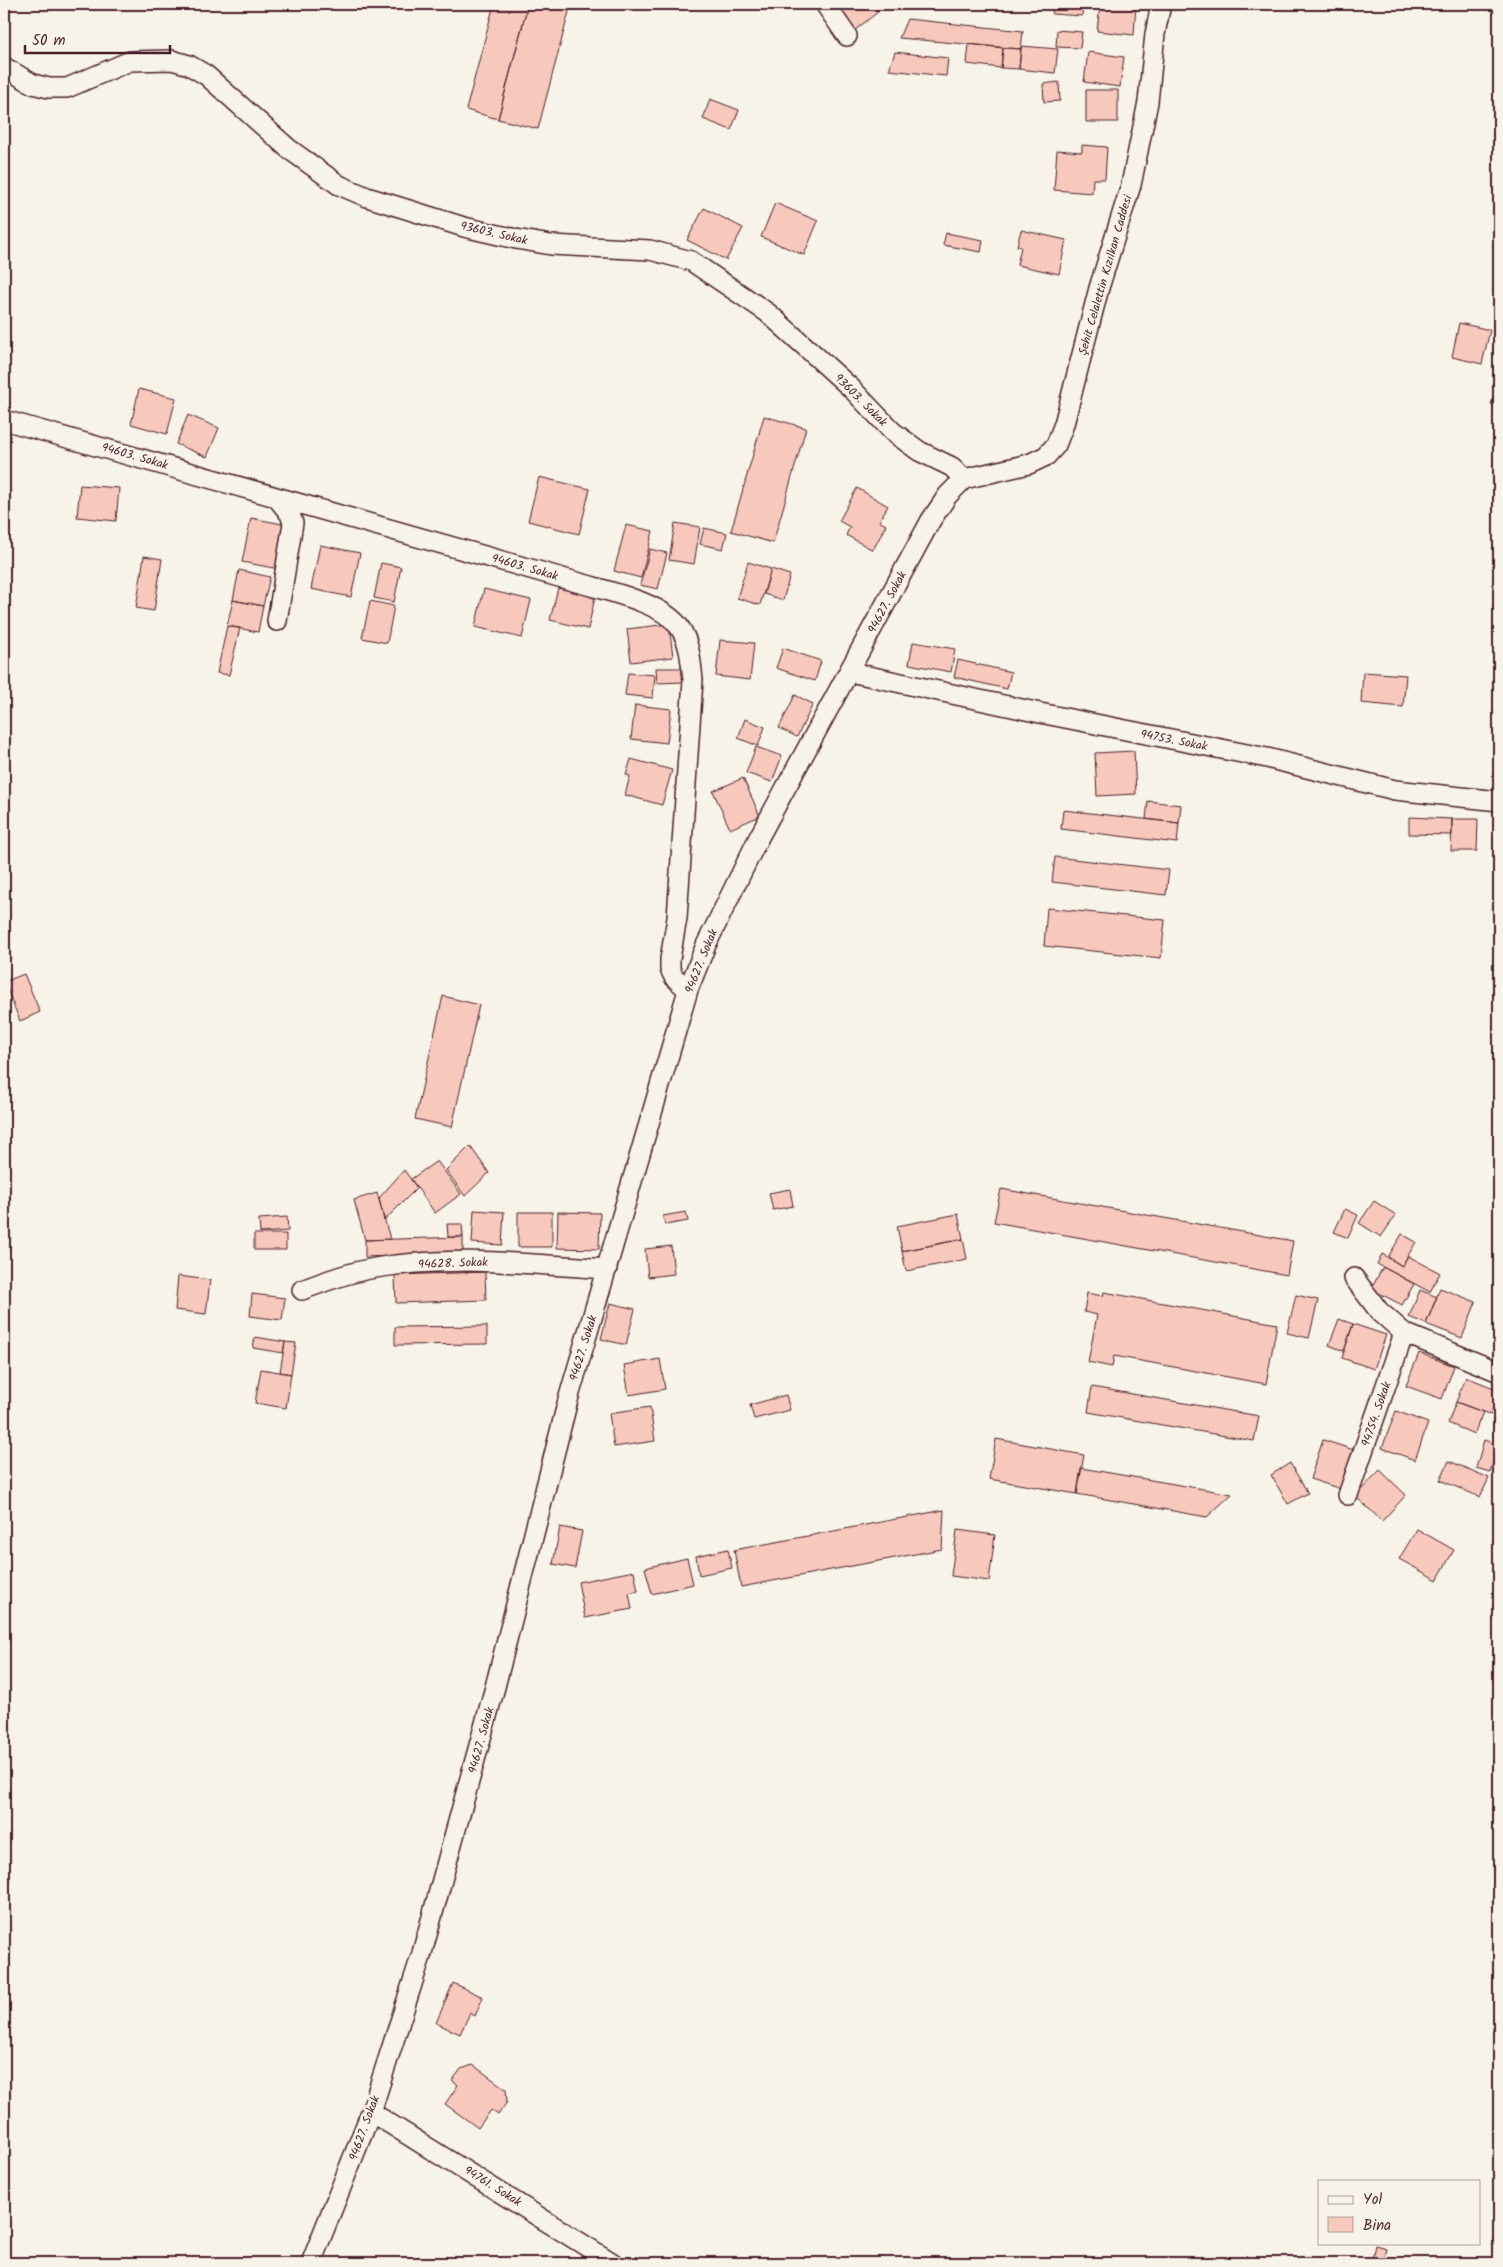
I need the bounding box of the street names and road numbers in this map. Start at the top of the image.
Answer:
street label: Şehit Celalettin Kızılkan Caddesi [1074,192,1138,357]
street label: 93603. Sokak [458,217,530,251]
street label: 93603. Sokak [830,369,892,432]
street label: 94603. Sokak [99,438,171,475]
street label: 94603. Sokak [489,549,561,586]
street label: 94627. Sokak [863,567,912,637]
street label: 94753. Sokak [1139,725,1209,756]
street label: 94627. Sokak [680,926,723,996]
street label: 94628. Sokak [418,1253,489,1274]
street label: 94627. Sokak [564,1313,603,1383]
street label: 94754. Sokak [1357,1379,1397,1449]
street label: 94627. Sokak [464,1704,500,1775]
street label: 94627. Sokak [344,2093,385,2163]
street label: 94761. Sokak [460,2161,526,2212]

